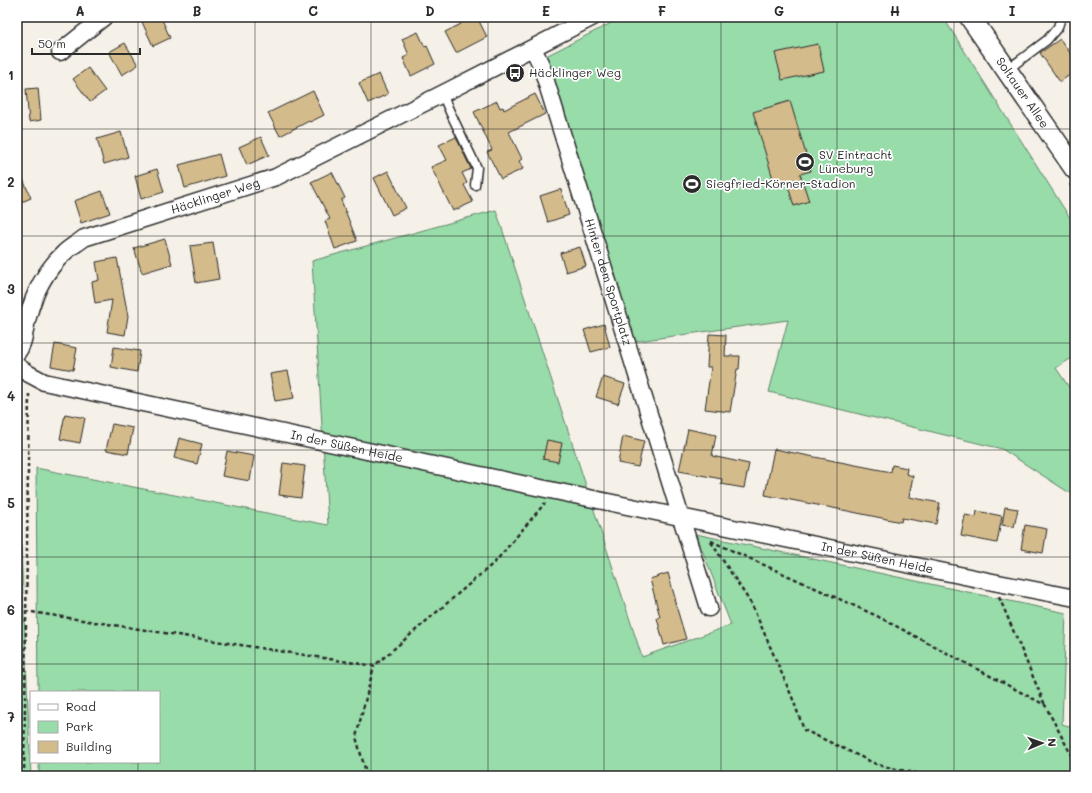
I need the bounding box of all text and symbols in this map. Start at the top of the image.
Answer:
text: A [75,2,85,19]
text: B [193,2,202,19]
text: C [308,2,318,19]
text: D [425,2,435,19]
text: E [542,2,550,19]
text: F [658,2,666,19]
text: G [774,2,784,19]
text: H [890,2,900,19]
text: I [1009,2,1016,19]
scale bar [32,30,140,56]
text: 50 m [38,35,66,51]
street label: Soltauer Allee [993,54,1053,131]
bus stop icon: Häcklinger Weg [504,62,526,84]
place label: Häcklinger Weg [529,64,621,80]
text: 1 [8,66,14,83]
place label: SV Eintracht Lüneburg [819,146,892,176]
sports icon: SV Eintracht Lüneburg [794,151,816,173]
text: 2 [7,173,15,190]
sports icon: Siegfried-Körner-Stadion [681,173,703,195]
street label: Häcklinger Weg [169,174,261,217]
place label: Siegfried-Körner-Stadion [706,175,855,191]
street label: Hinter dem Sportplatz [582,216,636,348]
text: 3 [7,280,15,297]
text: 4 [7,387,15,404]
street label: In der Süßen Heide [289,426,405,465]
text: 5 [7,494,15,511]
street label: In der Süßen Heide [820,538,935,576]
text: 6 [7,601,15,618]
legend [30,691,160,763]
text: Road [66,698,96,714]
text: 7 [7,708,15,725]
text: Park [66,718,93,734]
north arrow [1022,723,1062,763]
text: Building [66,738,112,754]
text: N [1045,738,1060,747]

